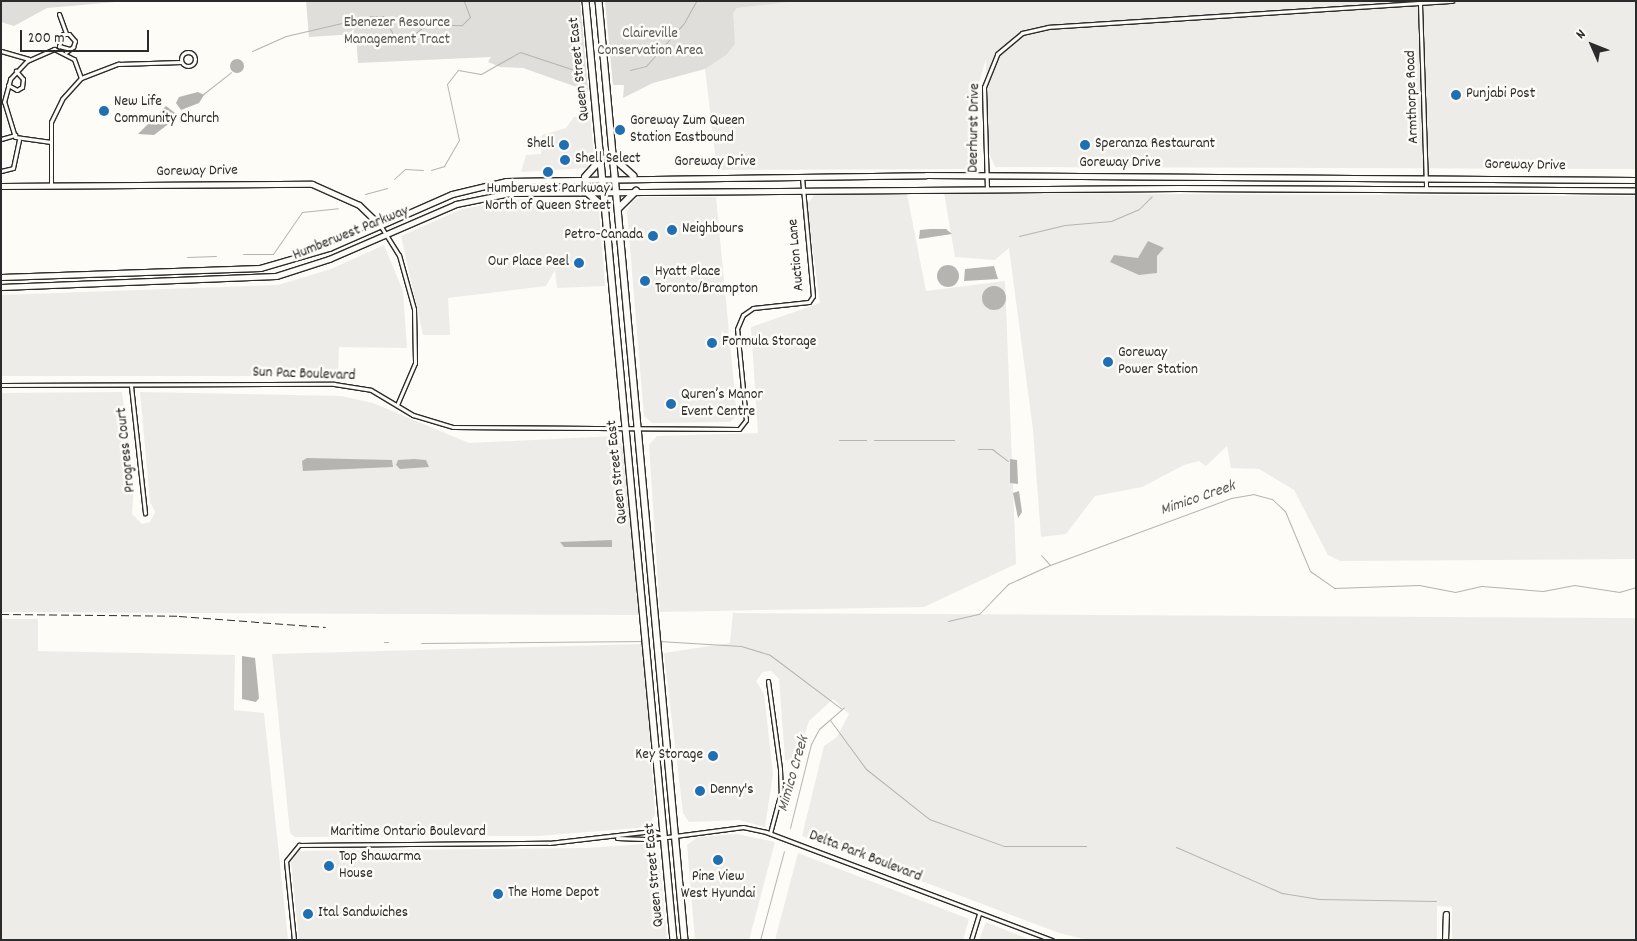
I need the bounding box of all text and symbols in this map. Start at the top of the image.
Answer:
park label: Ebenezer Resource Management Tract [344,14,450,49]
street label: Queen Street East [566,16,594,122]
scale bar [22,20,151,52]
north arrow [1567,20,1617,70]
park label: Claireville Conservation Area [597,25,703,60]
text: N [1572,25,1591,44]
text: 200 m [28,28,65,50]
street label: Armthorpe Road [1402,50,1424,144]
street label: Deerhurst Drive [965,83,985,173]
place label: Punjabi Post [1466,86,1535,104]
marker: Punjabi Post [1450,89,1462,101]
place label: New Life Community Church [114,93,219,128]
marker: New Life Community Church [98,105,110,117]
place label: Goreway Zum Queen Station Eastbound [630,112,745,147]
marker: Goreway Zum Queen Station Eastbound [614,124,626,136]
place label: Shell [527,136,554,154]
place label: Speranza Restaurant [1095,136,1215,154]
marker: Shell [558,139,570,151]
marker: Speranza Restaurant [1079,139,1091,151]
place label: Shell Select [575,151,641,169]
marker: Shell Select [559,154,571,166]
street label: Goreway Drive [674,154,756,172]
street label: Goreway Drive [1079,155,1161,173]
street label: Goreway Drive [1484,156,1566,176]
street label: Goreway Drive [156,162,238,182]
marker: Humberwest Parkway North of Queen Street [542,166,554,178]
place label: Humberwest Parkway North of Queen Street [485,180,611,215]
street label: Humberwest Parkway [291,203,411,265]
street label: Auction Lane [785,218,809,292]
place label: Neighbours [682,221,744,239]
marker: Neighbours [666,224,678,236]
place label: Petro-Canada [564,227,643,245]
marker: Petro-Canada [647,230,659,242]
place label: Our Place Peel [488,254,569,272]
marker: Our Place Peel [573,257,585,269]
place label: Hyatt Place Toronto/Brampton [655,263,758,298]
marker: Hyatt Place Toronto/Brampton [639,275,651,287]
place label: Formula Storage [722,334,816,352]
marker: Formula Storage [706,337,718,349]
place label: Goreway Power Station [1118,344,1198,379]
marker: Goreway Power Station [1102,356,1114,368]
street label: Sun Pac Boulevard [252,364,356,386]
place label: Quren’s Manor Event Centre [681,386,763,421]
marker: Quren’s Manor Event Centre [665,398,677,410]
street label: Progress Court [114,407,140,493]
street label: Queen Street East [604,419,632,525]
water label: Mimico Creek [1158,477,1238,521]
water label: Mimico Creek [774,734,814,814]
place label: Key Storage [635,747,703,765]
marker: Key Storage [707,750,719,762]
place label: Denny's [710,782,754,800]
marker: Denny's [694,785,706,797]
street label: Queen Street East [641,822,669,928]
street label: Maritime Ontario Boulevard [330,824,486,842]
street label: Delta Park Boulevard [806,827,924,887]
place label: Top Shawarma House [339,848,421,883]
marker: Pine View West Hyundai [712,854,724,866]
marker: Top Shawarma House [323,860,335,872]
place label: Pine View West Hyundai [681,868,755,903]
place label: The Home Depot [508,885,599,903]
marker: The Home Depot [492,888,504,900]
place label: Ital Sandwiches [318,905,408,923]
marker: Ital Sandwiches [302,908,314,920]

